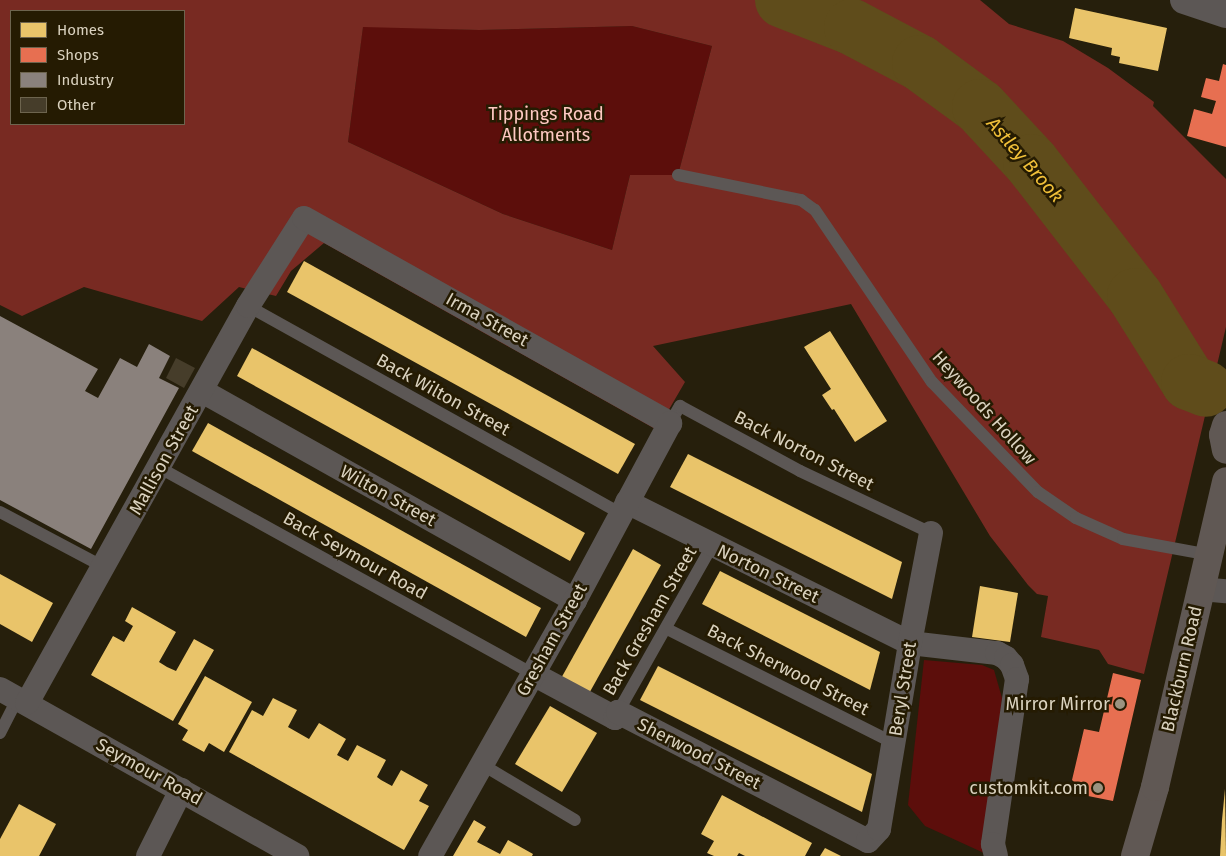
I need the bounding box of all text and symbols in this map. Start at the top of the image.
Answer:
legend [10,10,185,125]
text: Homes [57,21,104,39]
text: Shops [57,46,99,64]
text: Industry [57,71,114,89]
text: Other [57,96,96,114]
park label: Tippings Road Allotments [488,104,604,146]
water label: Astley Brook [982,113,1068,207]
street label: Irma Street [442,288,532,352]
street label: Heywoods Hollow [927,347,1041,469]
street label: Back Wilton Street [372,349,514,441]
street label: Mallison Street [125,401,203,519]
street label: Back Norton Street [731,406,877,496]
street label: Wilton Street [336,461,440,531]
street label: Back Seymour Road [279,507,431,605]
street label: Norton Street [714,540,822,608]
street label: Back Gresham Street [598,543,702,699]
street label: Gresham Street [512,580,592,700]
street label: Blackburn Road [1157,604,1207,734]
street label: Back Sherwood Street [703,620,873,720]
street label: Beryl Street [885,640,921,738]
place label: Mirror Mirror [1005,693,1110,715]
marker: Mirror Mirror [1114,698,1126,710]
street label: Sherwood Street [634,714,764,794]
street label: Seymour Road [92,734,206,810]
place label: customkit.com [969,777,1088,799]
marker: customkit.com [1092,782,1104,794]

